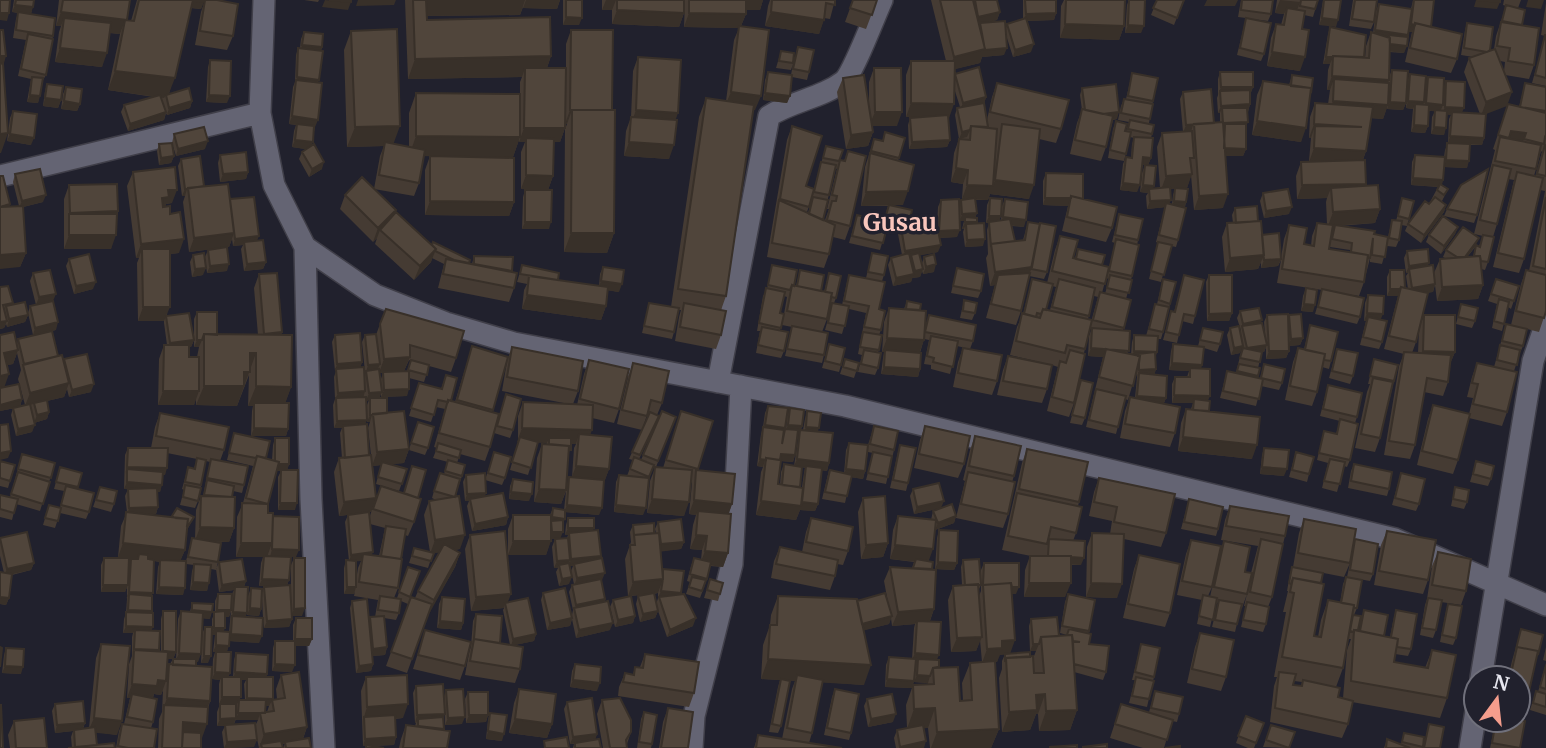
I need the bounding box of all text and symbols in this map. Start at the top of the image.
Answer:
district label: Gusau [863,207,937,238]
north arrow [1462,664,1532,734]
text: N [1491,669,1512,696]

